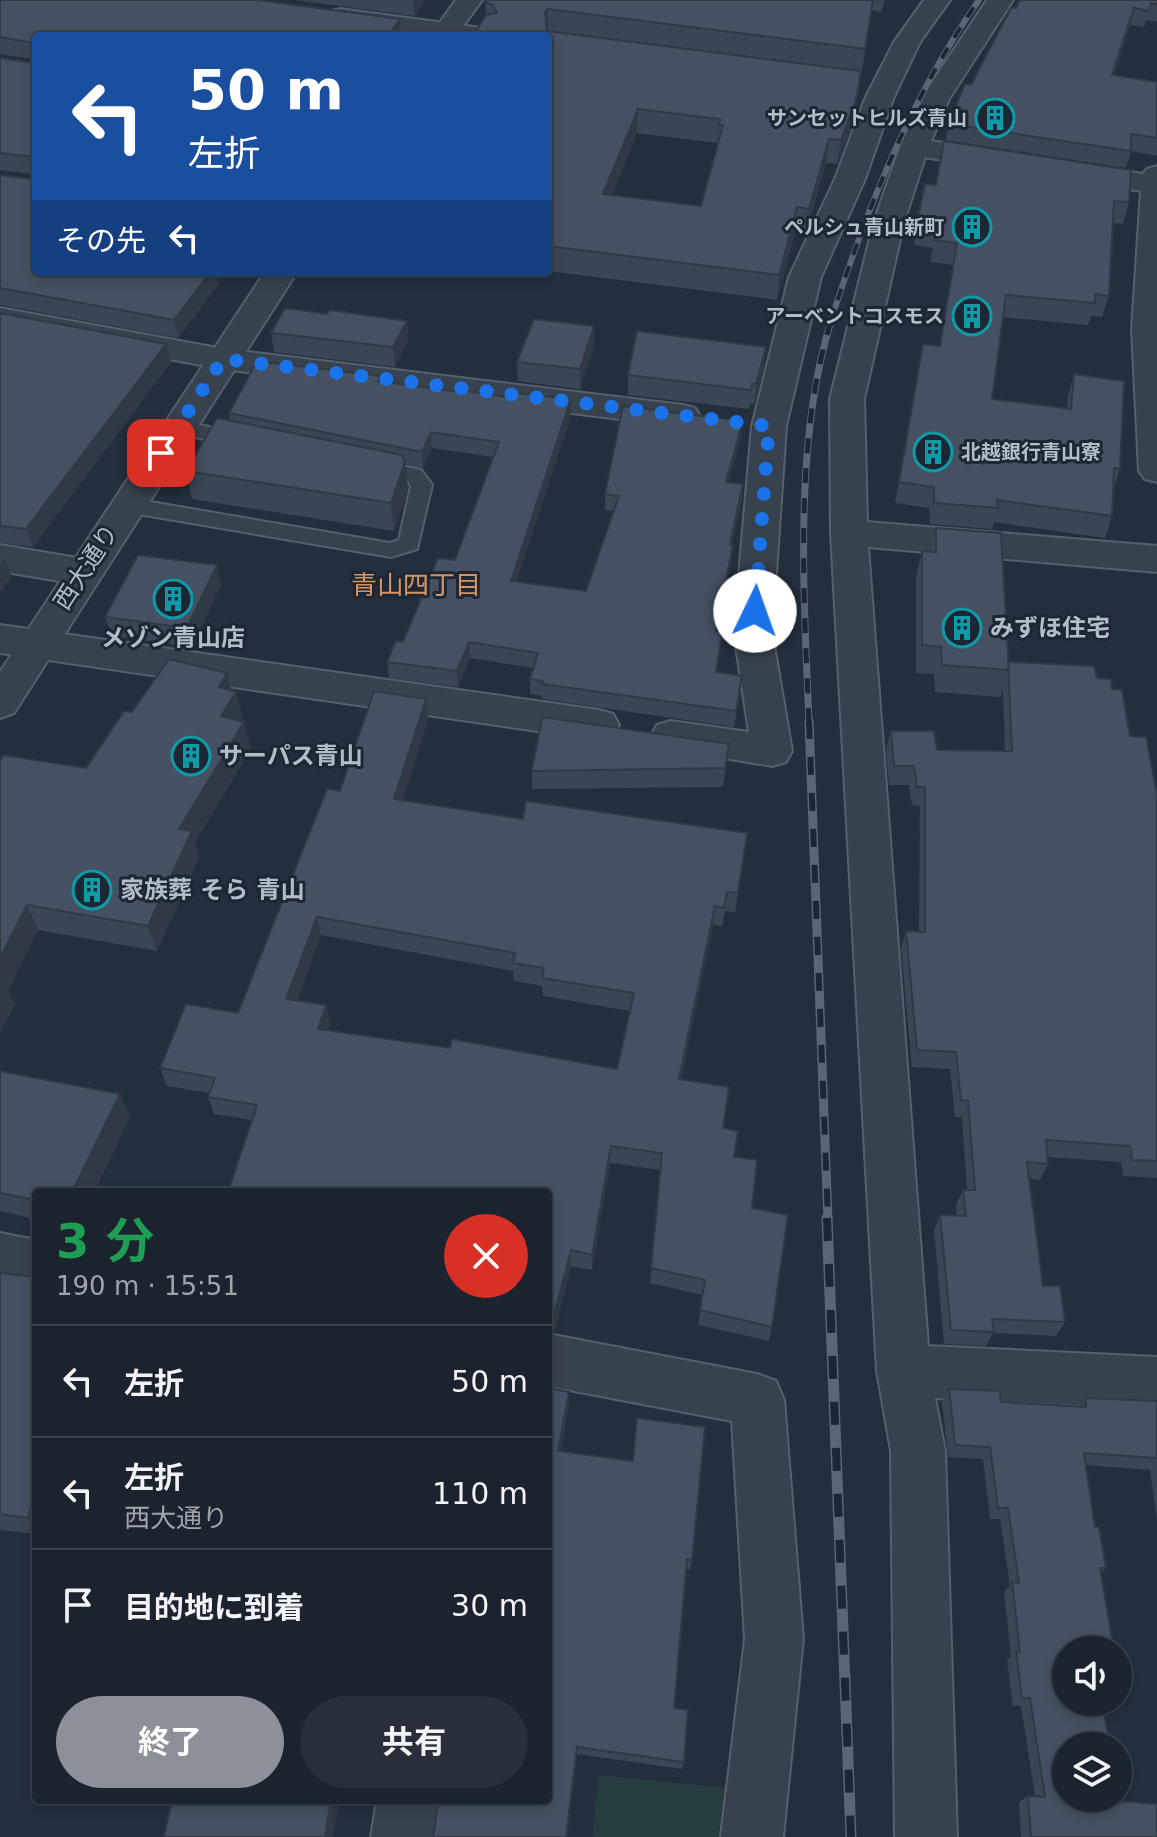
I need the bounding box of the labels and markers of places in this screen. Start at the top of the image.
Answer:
building icon: サンセットヒルズ青山 [974,97,1016,139]
place label: サンセットヒルズ青山 [767,106,967,130]
building icon: ペルシュ青山新町 [951,206,993,248]
place label: ペルシュ青山新町 [784,215,944,239]
building icon: アーベントコスモス [951,295,993,337]
place label: アーベントコスモス [765,304,944,328]
pin [127,419,195,487]
building icon: 北越銀行青山寮 [912,431,954,473]
place label: 北越銀行青山寮 [961,440,1101,464]
building icon: メゾン青山店 [152,578,194,620]
building icon: みずほ住宅 [941,607,983,649]
place label: みずほ住宅 [990,614,1110,642]
place label: メゾン青山店 [101,624,245,652]
building icon: サーパス青山 [170,735,212,777]
place label: サーパス青山 [219,742,363,770]
building icon: 家族葬 そら 青山 [71,869,113,911]
place label: 家族葬 そら 青山 [120,876,305,904]

